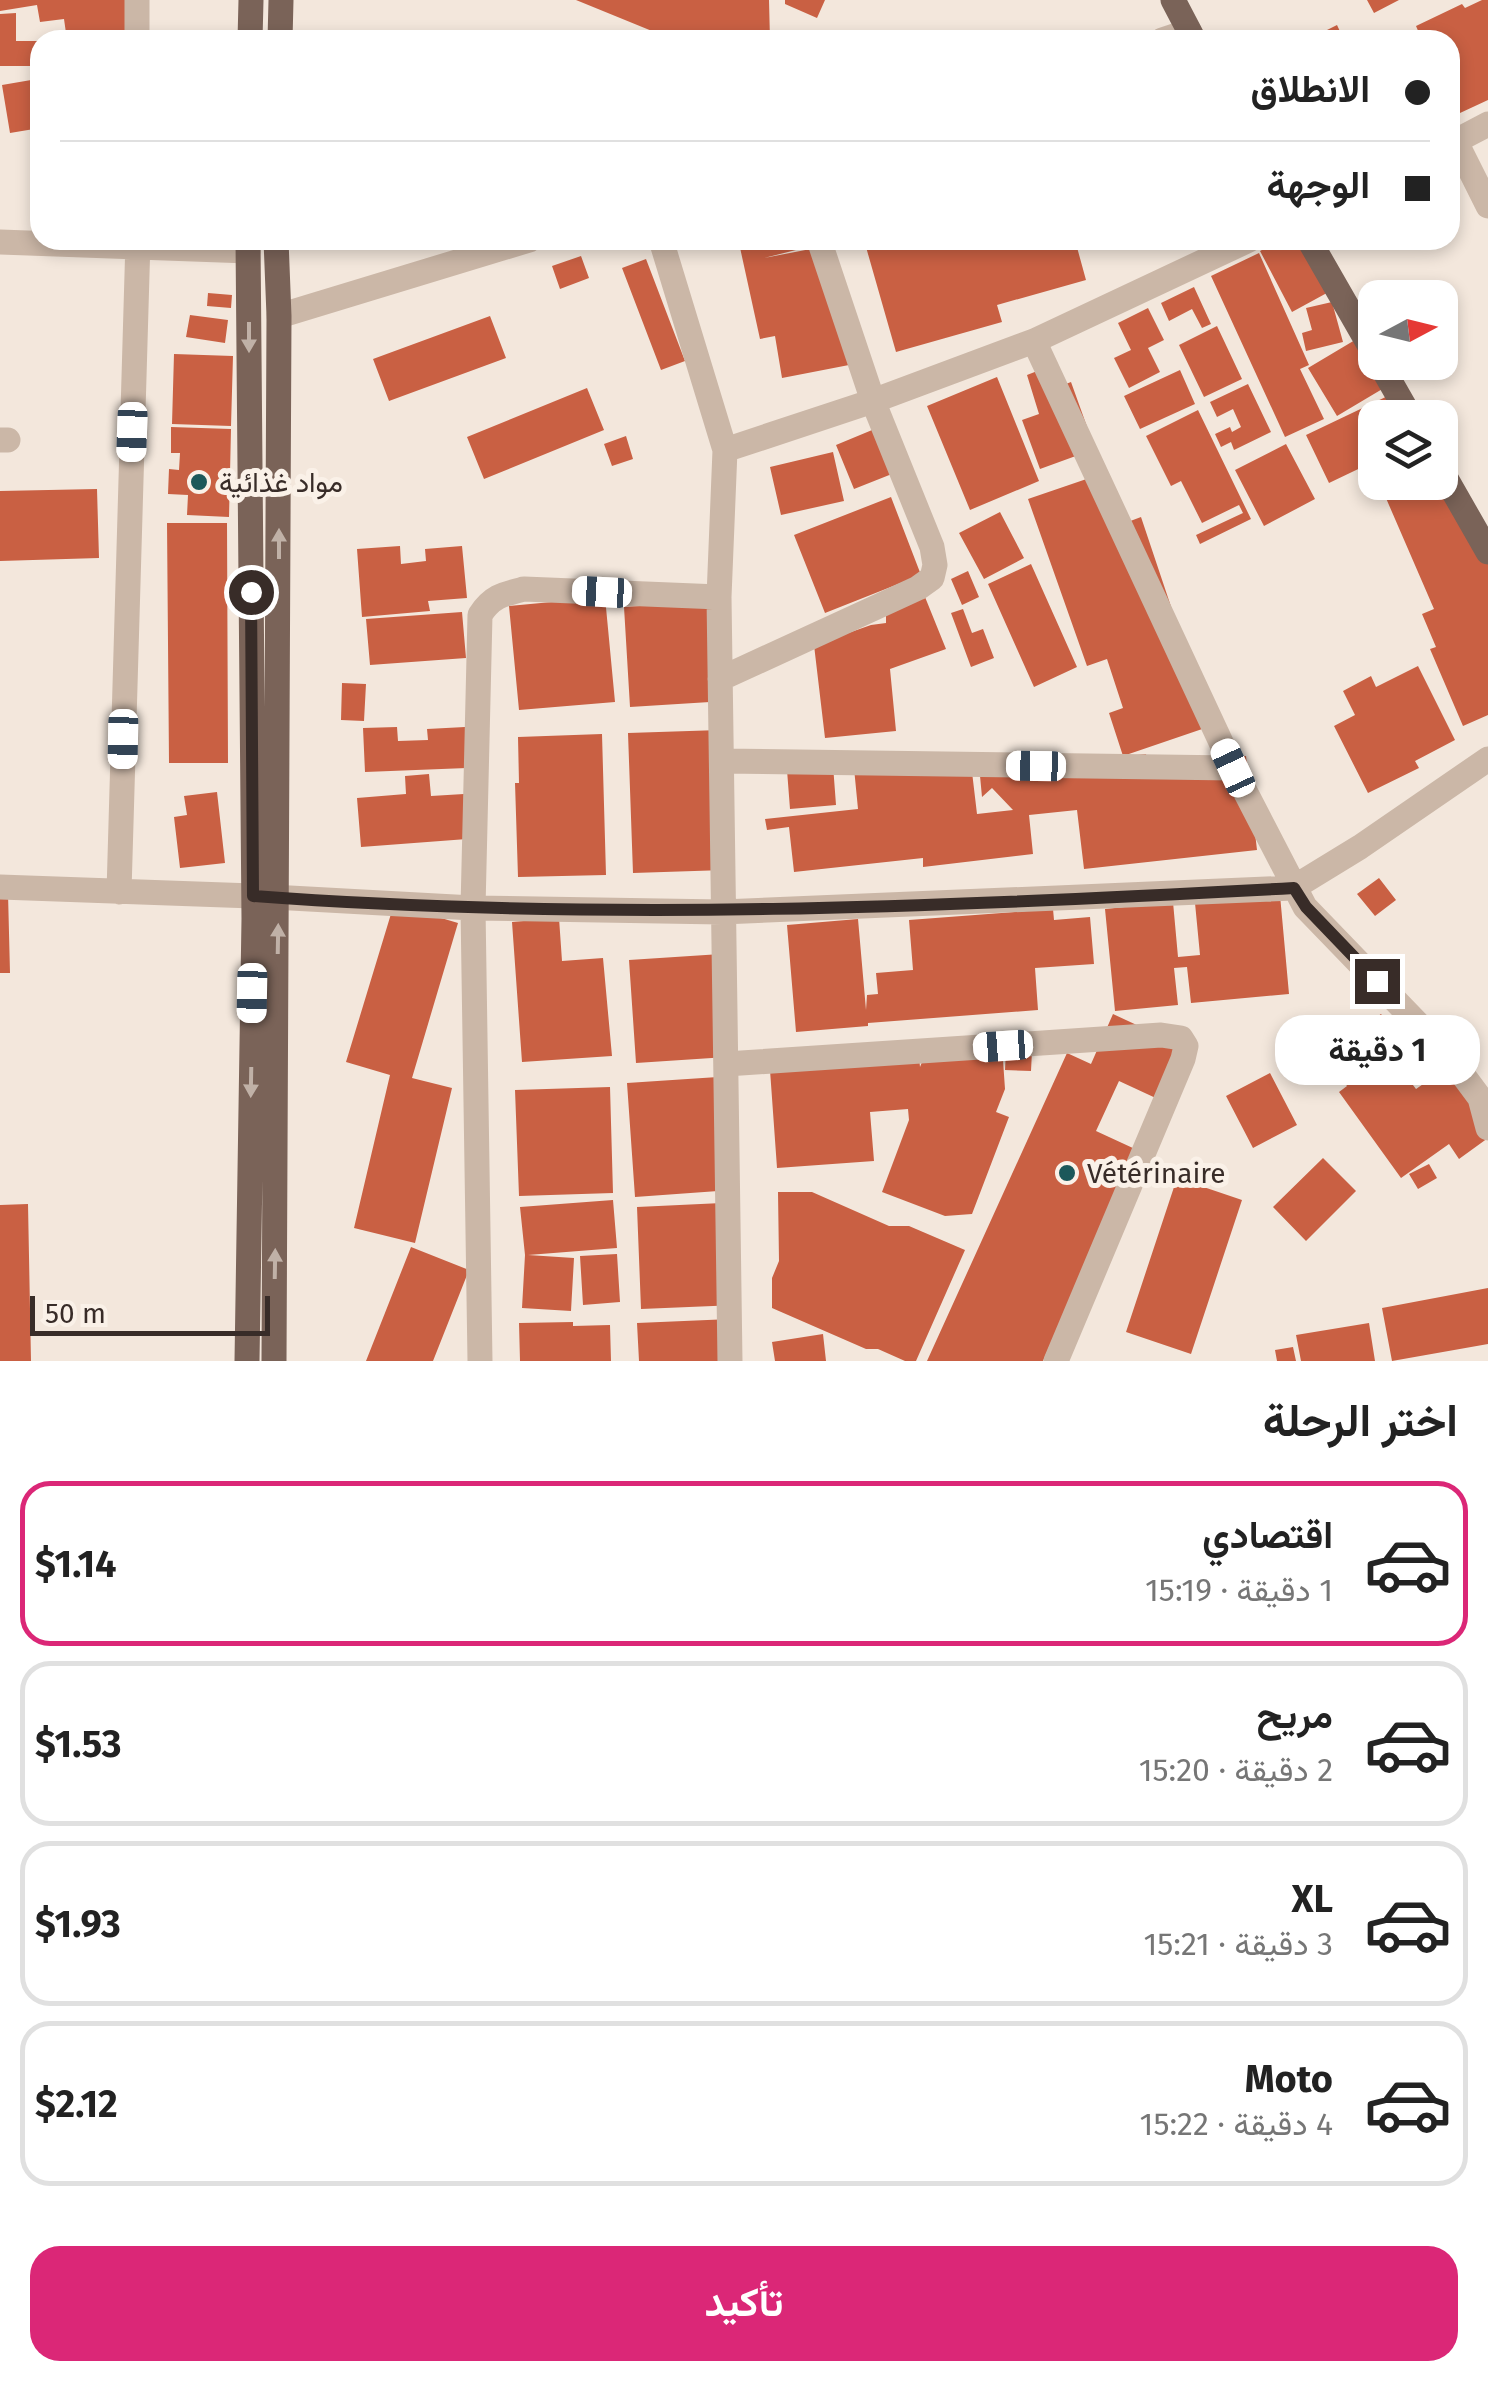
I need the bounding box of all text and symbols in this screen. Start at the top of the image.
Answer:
text: الانطلاق [1251,66,1370,112]
text: الوجهة [1267,162,1370,208]
north arrow [1358,280,1458,380]
map controls [1358,280,1458,500]
one-way arrow [241,322,257,354]
button: layers [1358,400,1458,500]
car [116,401,148,463]
place label: مواد غذائية [219,466,343,500]
marker: مواد غذائية [188,471,210,493]
one-way arrow [271,527,287,559]
route start [229,570,274,615]
car [571,575,633,609]
car [107,709,139,769]
car [1207,734,1259,802]
car [1006,750,1066,782]
one-way arrow [271,922,287,954]
route end [1355,959,1400,1004]
car [236,963,268,1023]
callout: 1 دقيقة [1274,1016,1480,1086]
car [972,1029,1034,1063]
text: 1 دقيقة [1329,1031,1426,1069]
one-way arrow [243,1067,259,1099]
place label: Vétérinaire [1087,1157,1226,1190]
marker: Vétérinaire [1056,1162,1078,1184]
one-way arrow [267,1247,283,1279]
scale bar [30,1291,270,1336]
text: 50 m [45,1297,106,1330]
text: اختر الرحلة [1263,1394,1458,1448]
text: اقتصادي [1202,1512,1333,1558]
icon: car [1363,1519,1453,1609]
text: $1.14 [35,1541,117,1587]
text: 1 دقيقة · 15:19 [1145,1571,1333,1609]
text: مريح [1257,1692,1333,1738]
icon: car [1363,1699,1453,1789]
text: $1.53 [35,1721,121,1767]
text: 2 دقيقة · 15:20 [1139,1751,1333,1789]
text: XL [1291,1876,1333,1922]
icon: car [1363,1879,1453,1969]
text: $1.93 [35,1901,121,1947]
text: 3 دقيقة · 15:21 [1143,1925,1333,1963]
text: Moto [1245,2056,1333,2102]
icon: car [1363,2059,1453,2149]
text: $2.12 [35,2081,118,2127]
text: 4 دقيقة · 15:22 [1140,2105,1333,2143]
button: تأكيد [30,2246,1458,2361]

